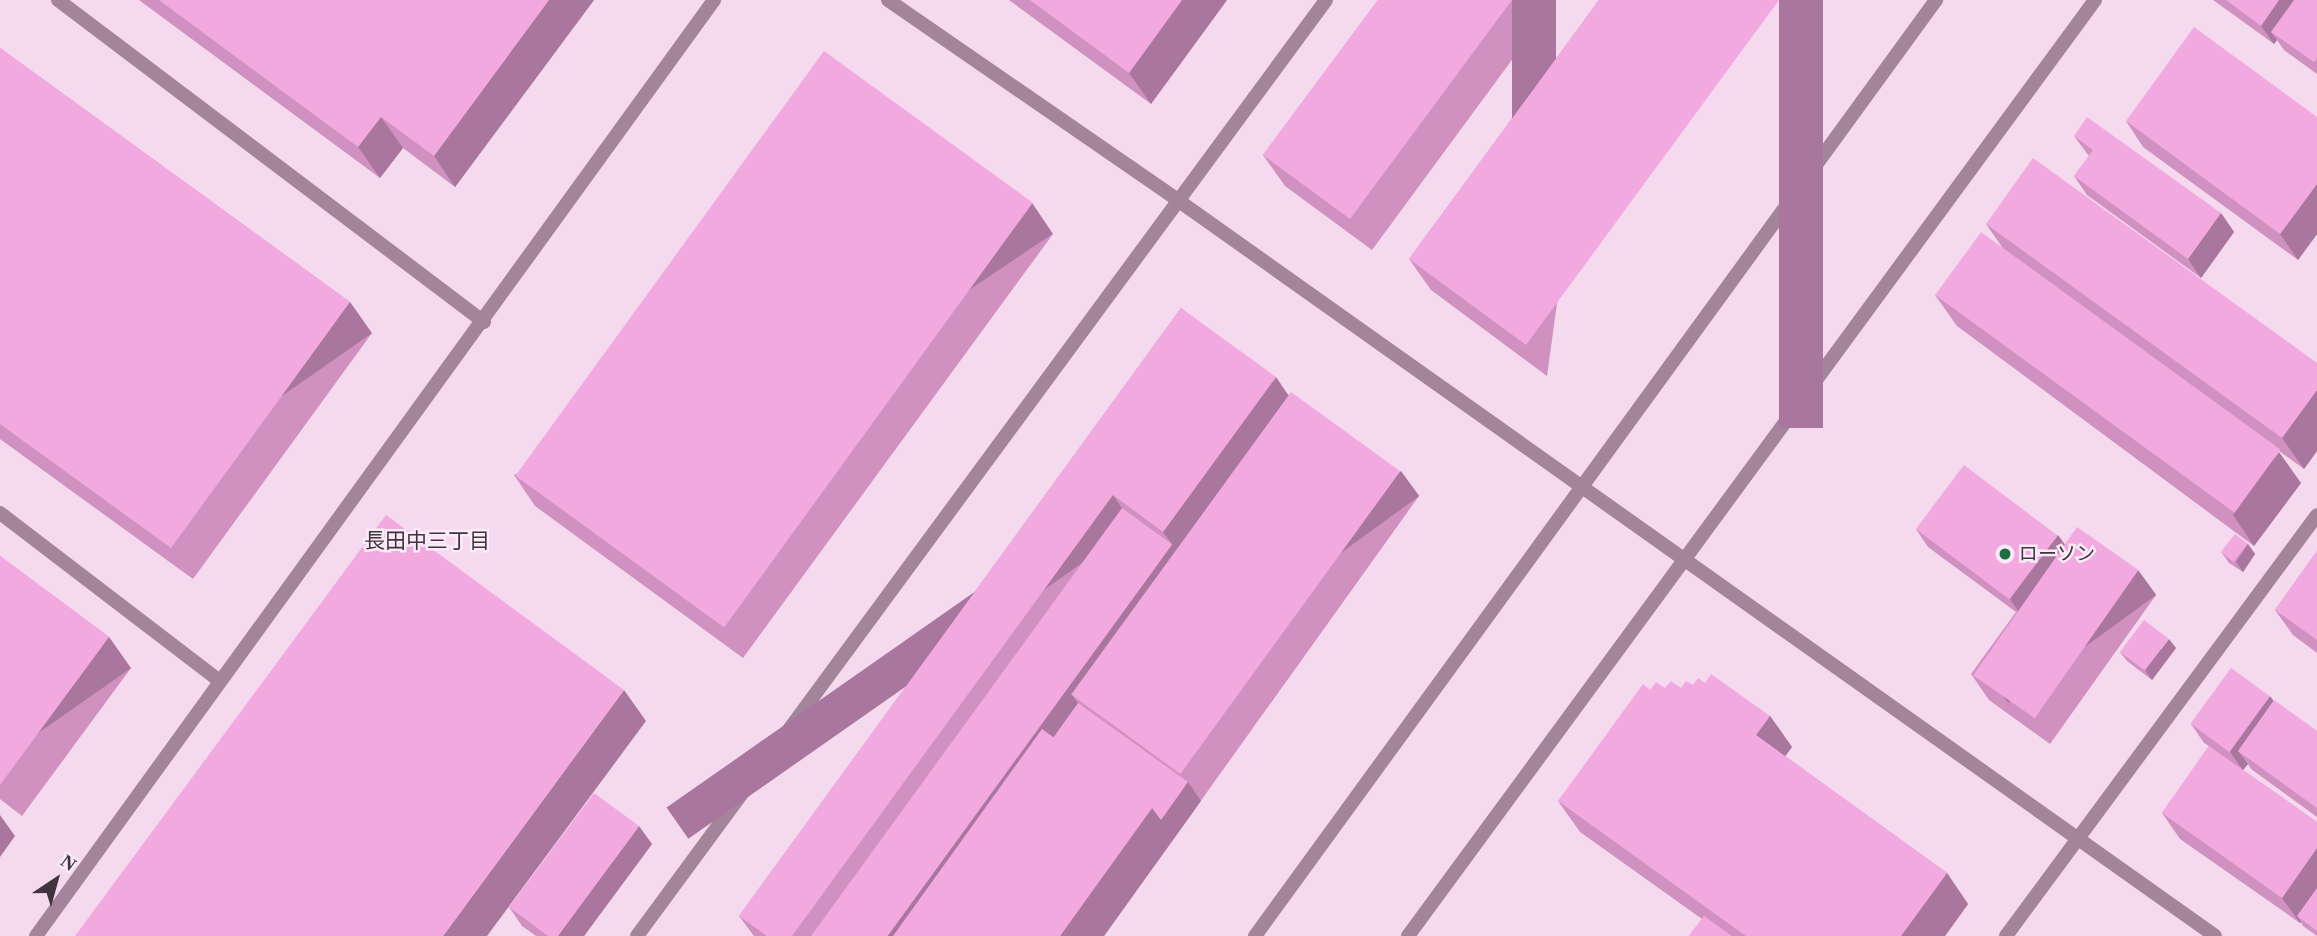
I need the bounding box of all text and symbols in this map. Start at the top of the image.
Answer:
district label: 長田中三丁目 [364,528,490,554]
place label: ローソン [2019,543,2095,565]
marker: ローソン [1997,546,2013,562]
north arrow [21,845,91,915]
text: N [57,850,80,875]

